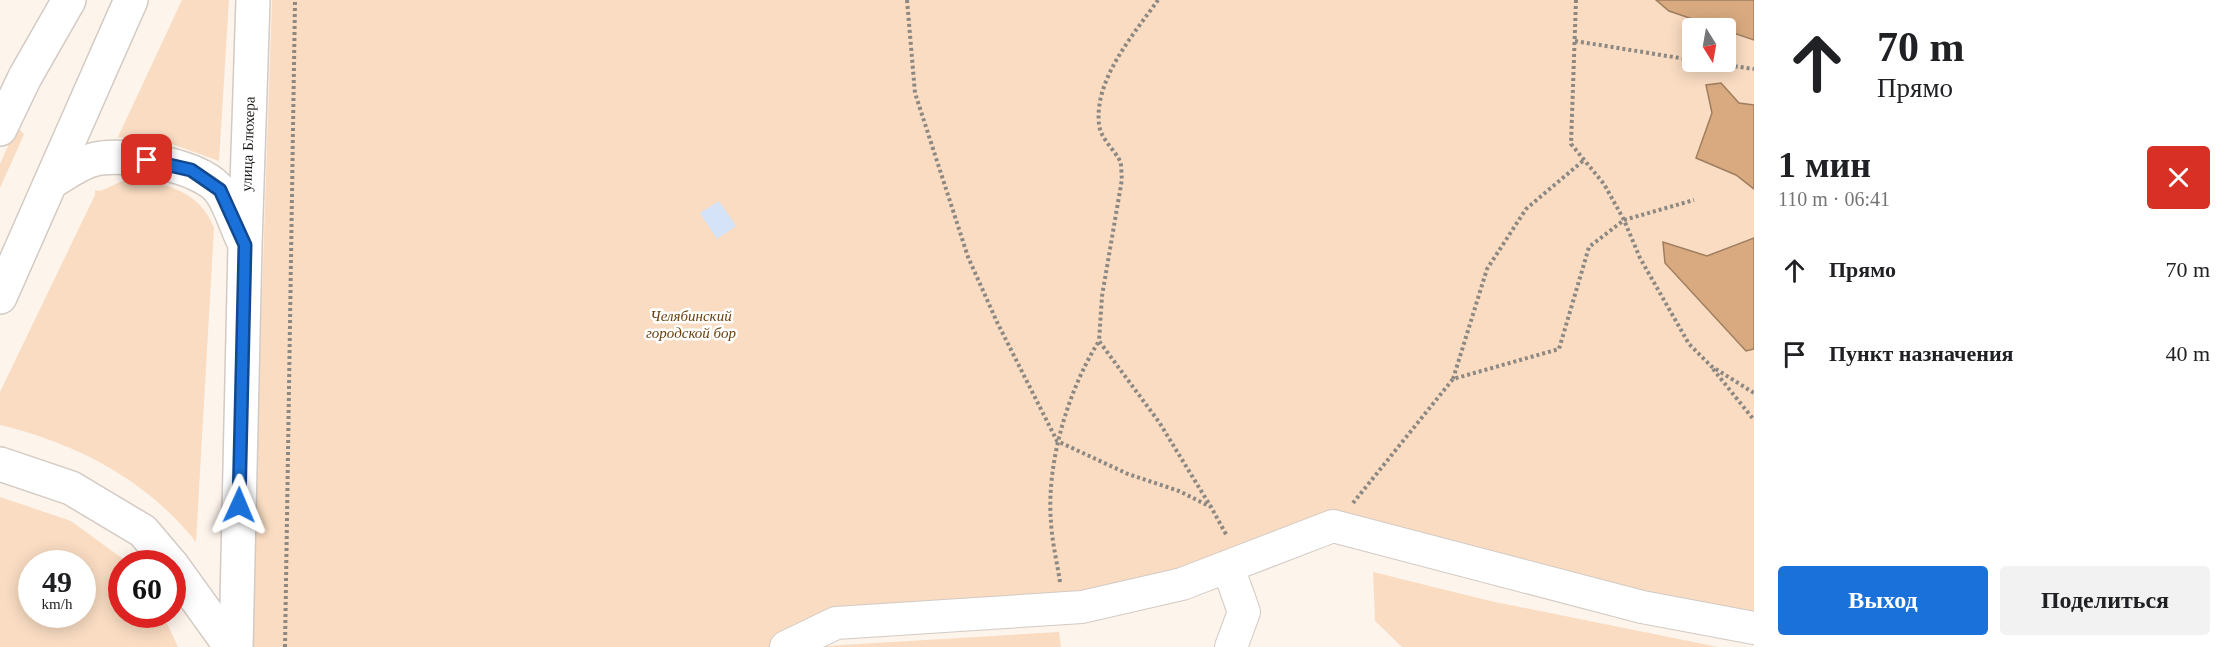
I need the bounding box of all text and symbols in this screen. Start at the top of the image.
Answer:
north arrow [1682,18,1736,72]
map controls [1682,18,1736,72]
icon: ahead [1778,24,1856,102]
text: 70 m [1877,24,1965,70]
text: Прямо [1877,73,1953,103]
street label: улица Блюхера [238,96,258,192]
pin [121,134,172,185]
icon: arrive [130,143,163,176]
text: 1 мин [1778,145,1871,185]
button: close [2147,146,2210,209]
text: 110 m · 06:41 [1778,188,1890,210]
icon: ahead [1778,254,1811,287]
text: Прямо [1829,257,1896,282]
text: 70 m [2165,257,2210,282]
park label: Челябинский городской бор [646,308,736,341]
icon: arrive [1778,338,1811,371]
text: Пункт назначения [1829,341,2014,366]
text: 40 m [2165,341,2210,366]
position arrow [207,473,271,537]
speed limit sign: 60 [108,550,186,628]
text: 49 [42,565,72,598]
button: Выход [1778,566,1988,635]
button: Поделиться [2000,566,2210,635]
text: km/h [42,596,72,612]

